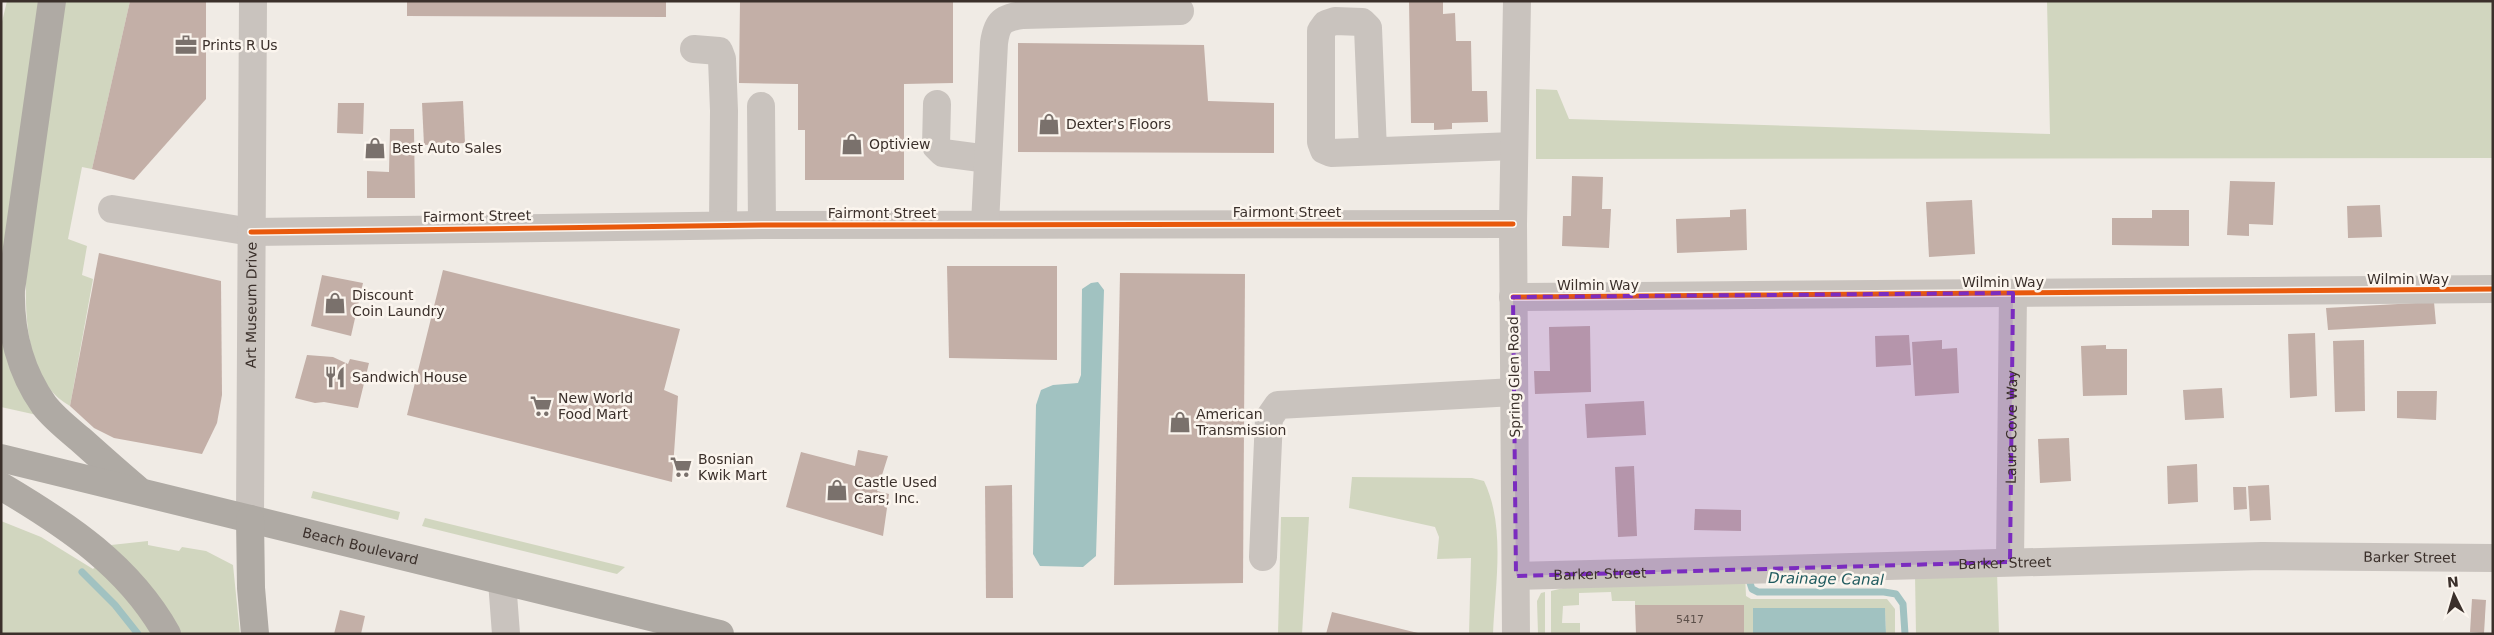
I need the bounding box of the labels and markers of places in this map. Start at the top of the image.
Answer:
office icon: Prints R Us [173,32,199,58]
place label: Prints R Us [202,37,278,53]
shop icon: Dexter's Floors [1036,111,1062,137]
place label: Dexter's Floors [1066,116,1171,132]
shop icon: Optiview [839,131,865,157]
shop icon: Best Auto Sales [362,135,388,161]
place label: Optiview [869,136,931,152]
place label: Best Auto Sales [392,140,502,156]
place label: Discount Coin Laundry [352,287,445,319]
shop icon: Discount Coin Laundry [322,290,348,316]
restaurant icon: Sandwich House [322,364,348,390]
place label: Sandwich House [352,369,467,385]
place label: New World Food Mart [558,390,633,422]
supermarket icon: New World Food Mart [528,393,554,419]
place label: American Transmission [1195,406,1286,438]
shop icon: American Transmission [1167,409,1193,435]
place label: Bosnian Kwik Mart [698,451,767,483]
supermarket icon: Bosnian Kwik Mart [668,454,694,480]
place label: Castle Used Cars, Inc. [854,474,937,506]
shop icon: Castle Used Cars, Inc. [824,477,850,503]

